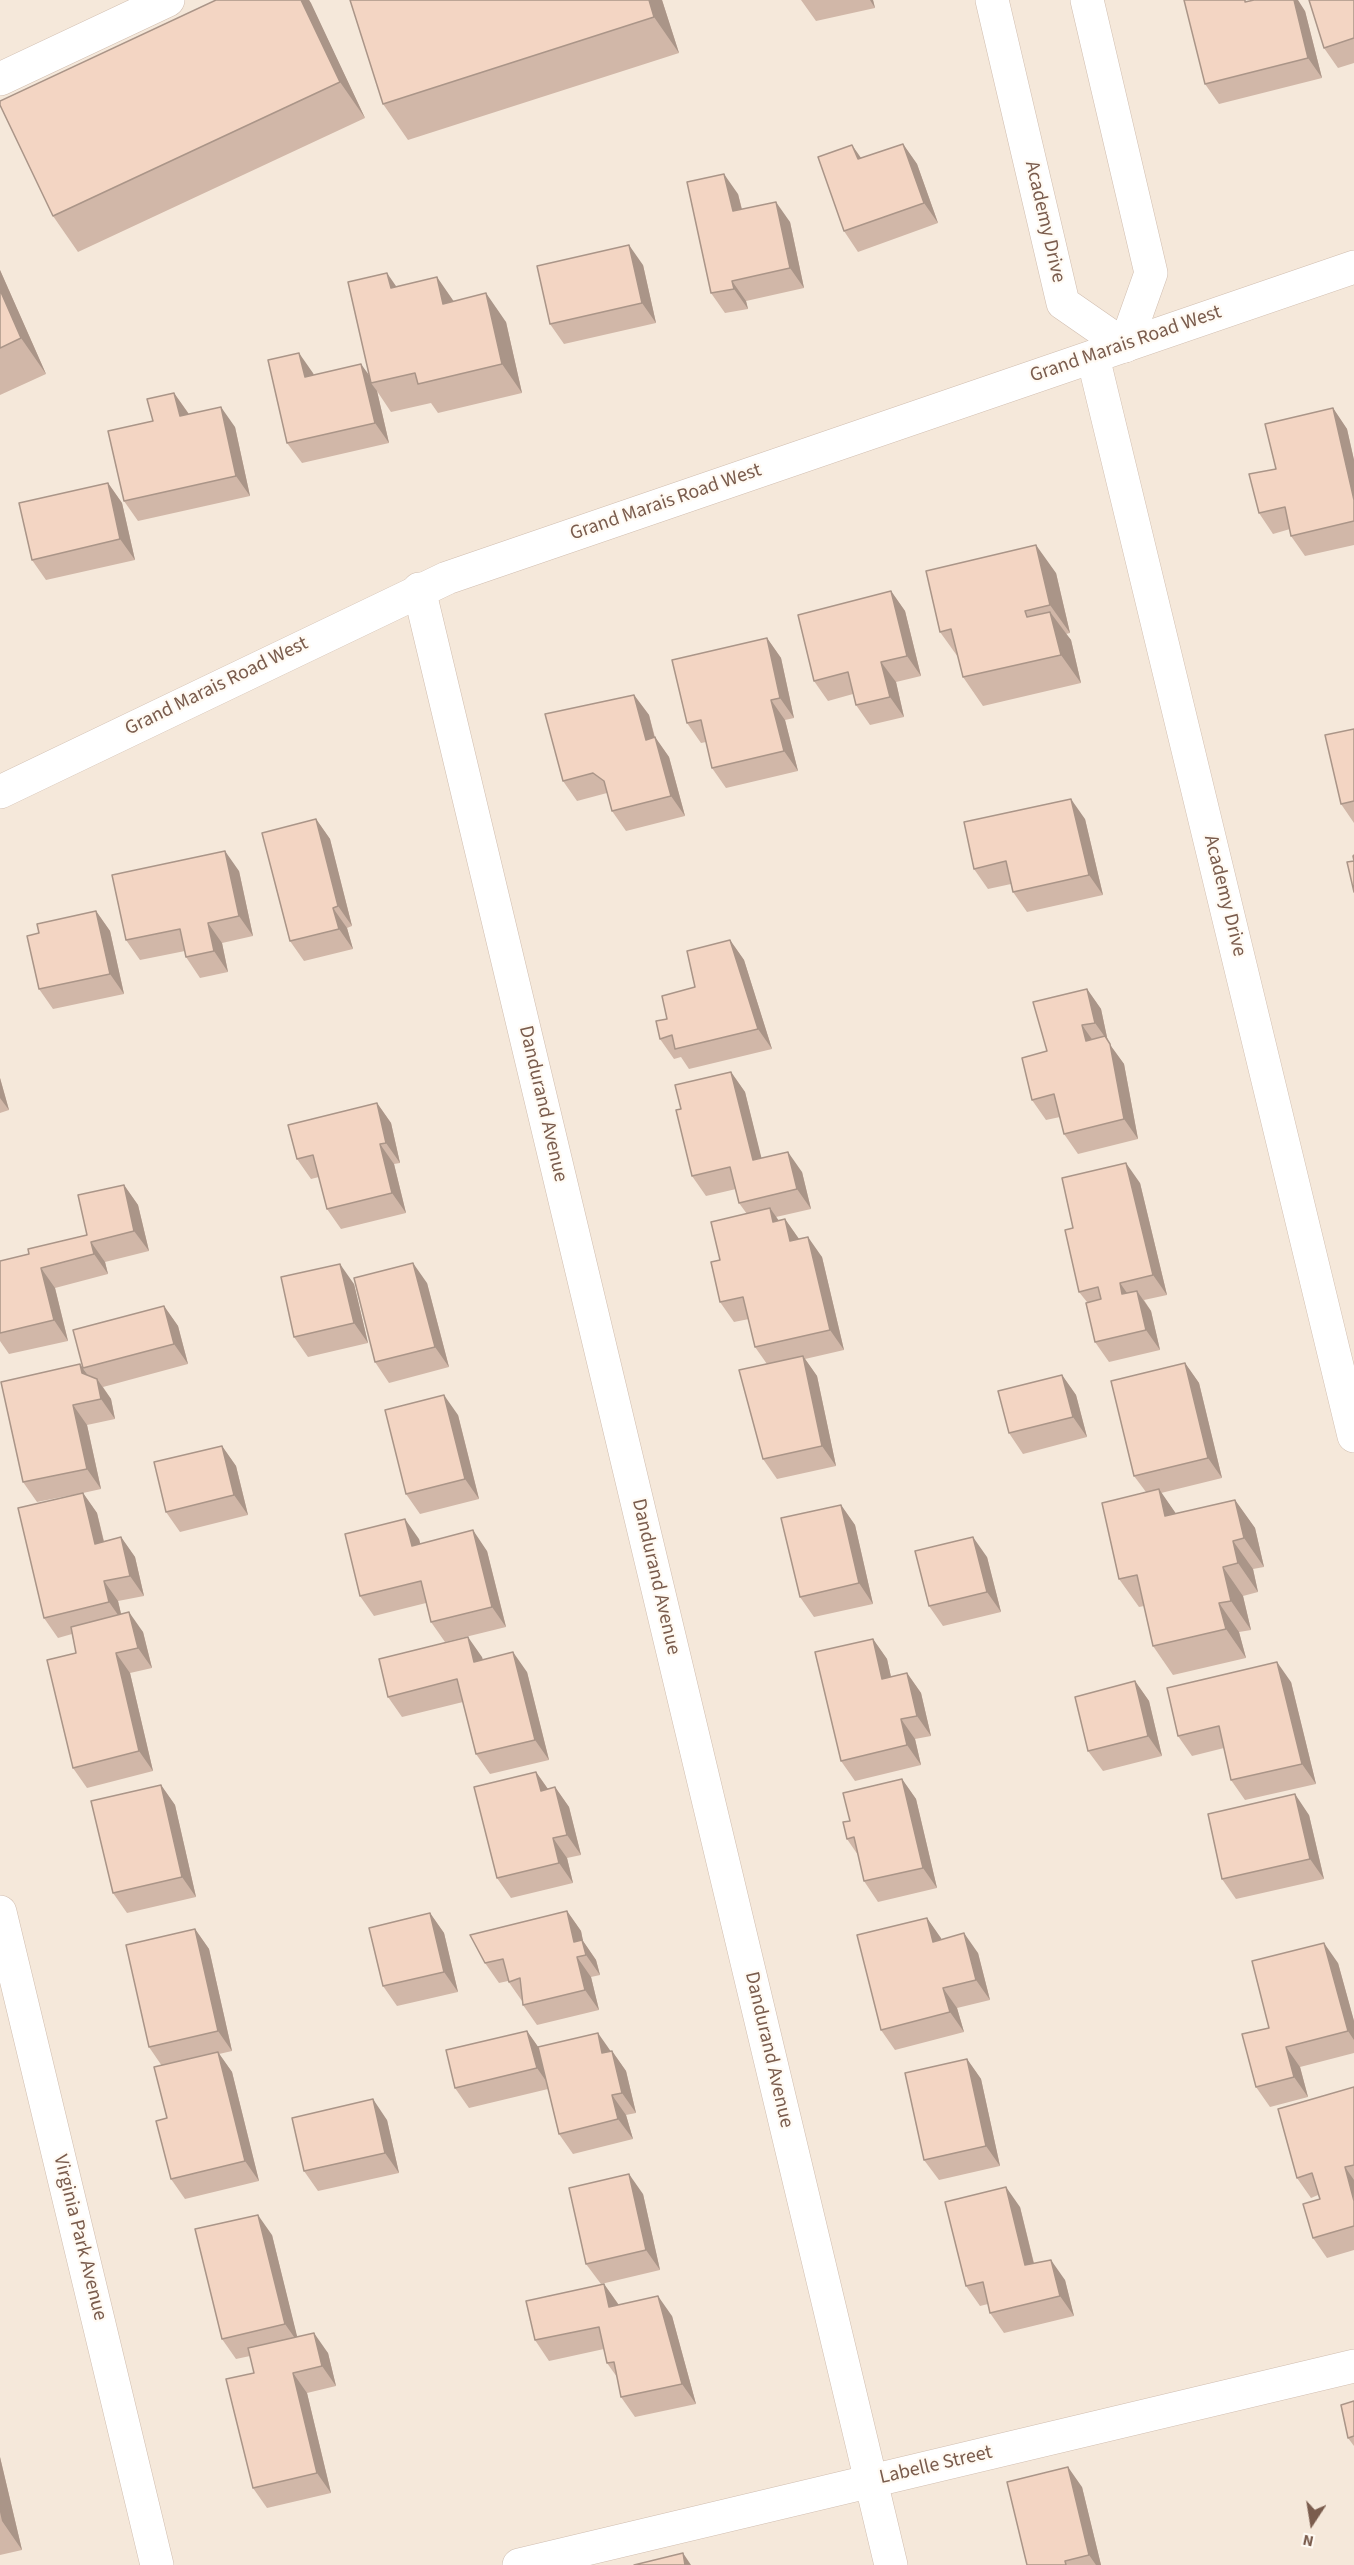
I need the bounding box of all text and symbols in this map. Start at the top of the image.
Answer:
street label: Academy Drive [1018,159,1070,285]
street label: Grand Marais Road West [1027,301,1225,389]
street label: Grand Marais Road West [567,459,765,547]
street label: Grand Marais Road West [122,632,312,742]
street label: Academy Drive [1197,833,1251,959]
street label: Dandurand Avenue [512,1024,572,1184]
street label: Dandurand Avenue [625,1497,685,1657]
street label: Dandurand Avenue [738,1970,798,2130]
street label: Virginia Park Avenue [47,2153,111,2323]
street label: Labelle Street [877,2441,995,2491]
north arrow [1282,2493,1342,2553]
text: N [1301,2529,1316,2552]

